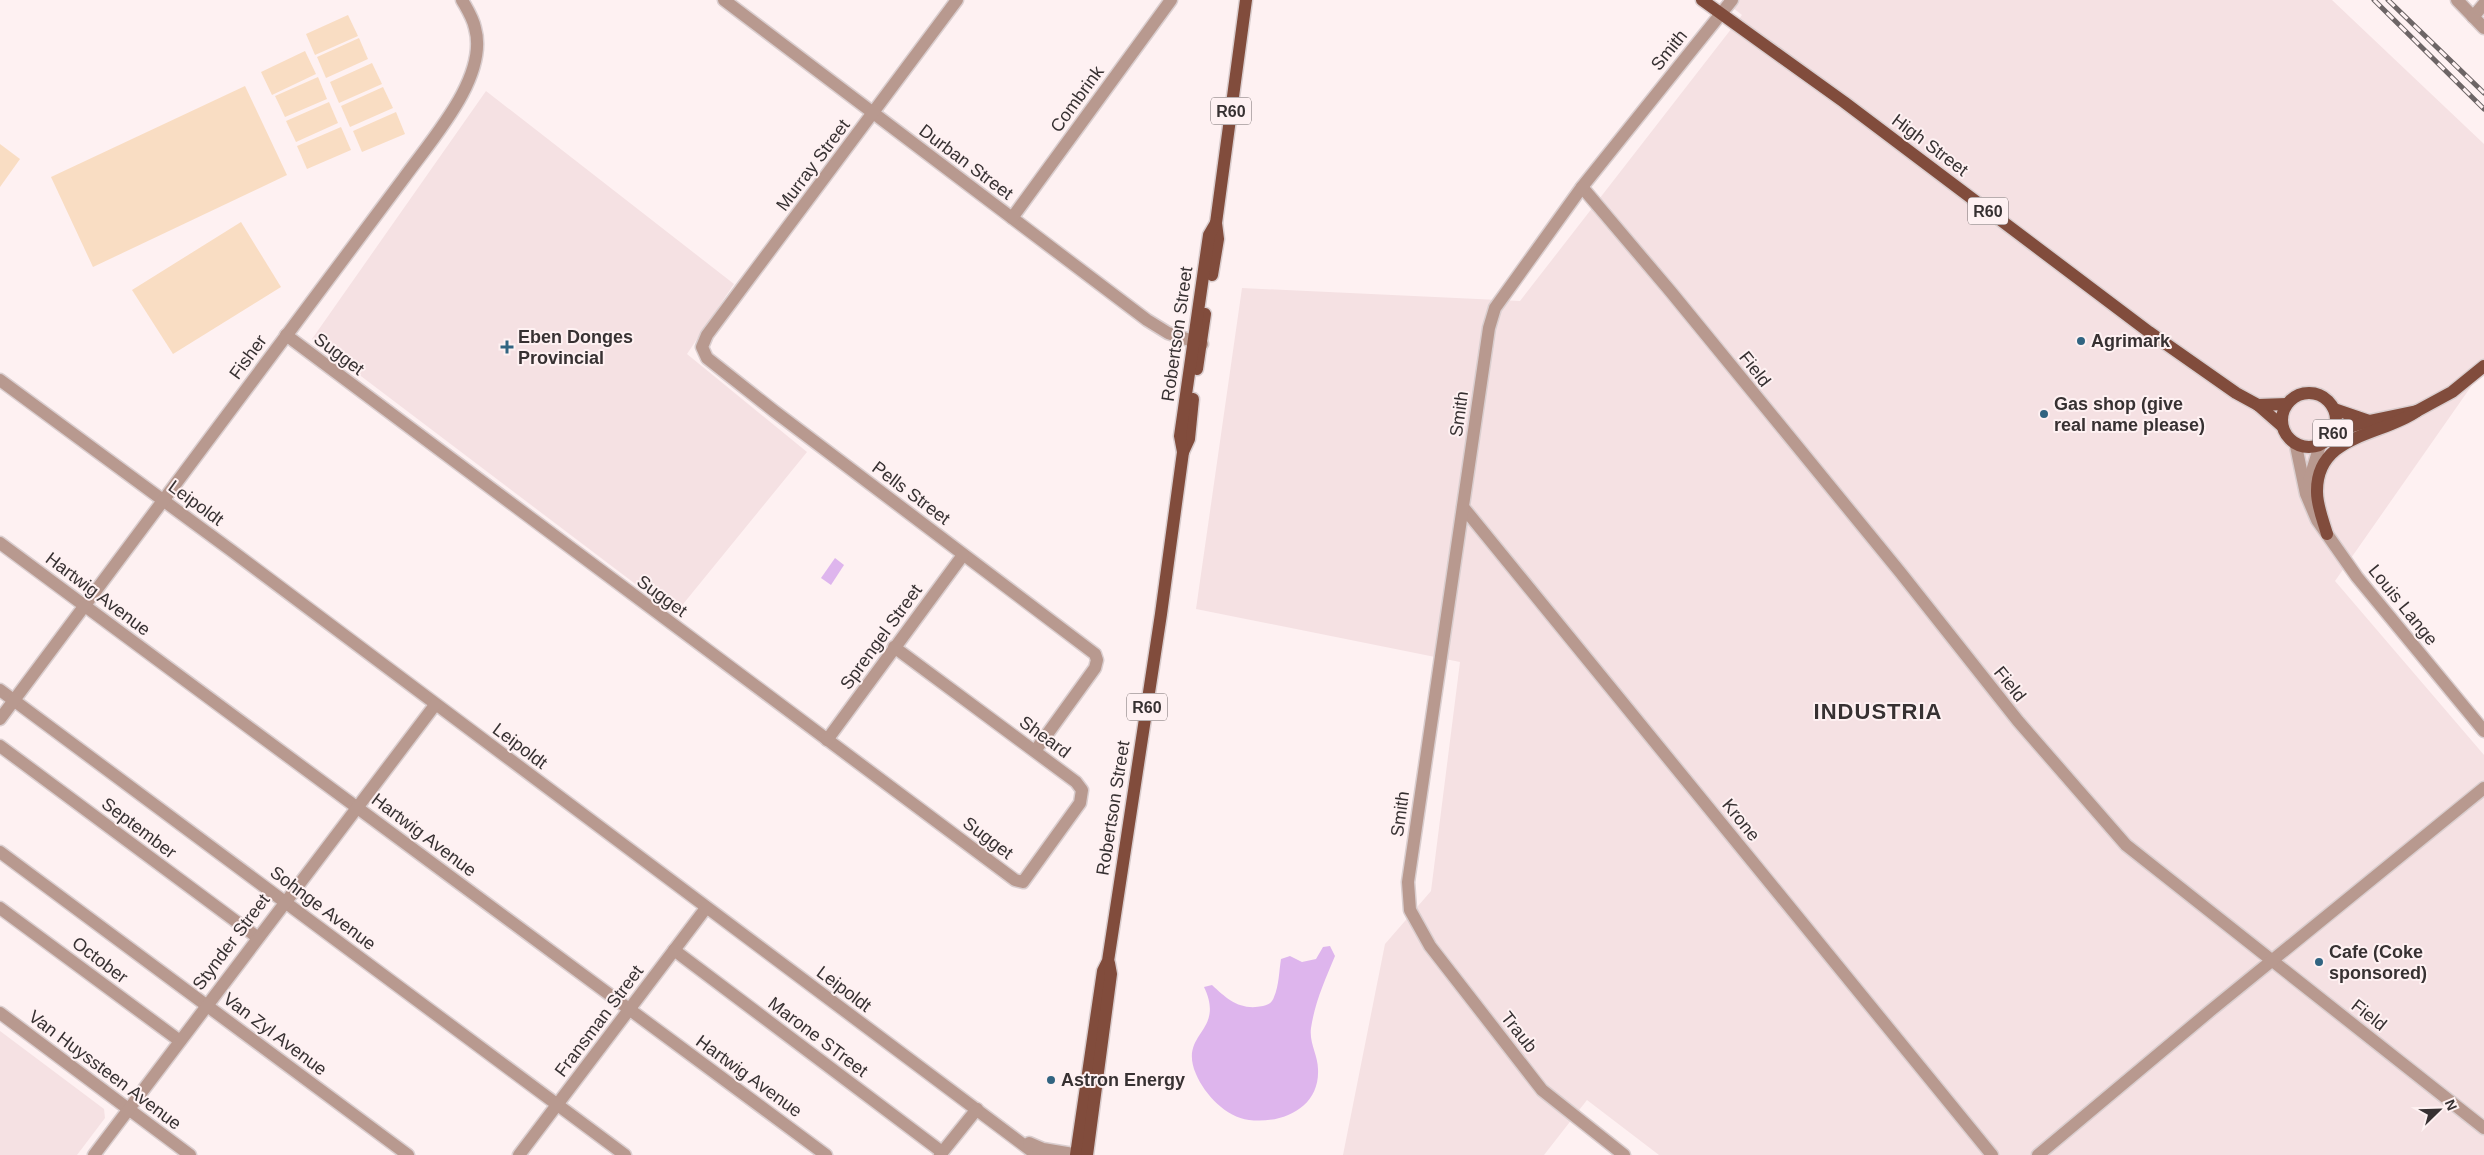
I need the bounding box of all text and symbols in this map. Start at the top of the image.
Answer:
street label: Smith [1647,26,1691,74]
street label: Combrink [1046,61,1108,136]
road number: R60 [1211,98,1251,124]
street label: High Street [1888,110,1972,180]
street label: Murray Street [772,115,854,215]
street label: Durban Street [915,120,1017,204]
road number: R60 [1968,198,2008,225]
street label: Robertson Street [1158,265,1196,403]
place label: Eben Donges Provincial [518,327,633,368]
street label: Sugget [310,329,368,379]
street label: Fisher [225,331,271,383]
place label: Agrimark [2091,331,2171,351]
marker: Agrimark [2075,335,2087,347]
marker: Eben Donges Provincial [500,340,514,354]
street label: Field [1735,347,1775,391]
street label: Smith [1446,390,1472,438]
place label: Gas shop (give real name please) [2054,394,2205,435]
marker: Gas shop (give real name please) [2038,408,2050,420]
road number: R60 [2313,419,2353,446]
street label: Pells Street [868,457,954,529]
street label: Leipoldt [165,476,227,530]
street label: Hartwig Avenue [42,548,154,640]
street label: Louis Lange [2364,561,2442,649]
street label: Sugget [633,571,691,621]
street label: Sprengel Street [836,581,926,693]
street label: Field [1990,663,2030,705]
road number: R60 [1127,694,1167,720]
district label: INDUSTRIA [1814,699,1942,724]
street label: Sheard [1016,712,1074,762]
street label: Leipoldt [489,719,551,773]
street label: Robertson Street [1092,739,1134,877]
street label: Hartwig Avenue [368,789,480,881]
street label: Smith [1387,790,1413,838]
street label: September [98,794,180,862]
street label: Krone [1718,795,1764,845]
street label: Sugget [959,813,1017,863]
street label: Sohnge Avenue [266,862,380,954]
street label: Stynder Street [188,890,274,994]
street label: October [68,933,132,987]
place label: Cafe (Coke sponsored) [2329,942,2427,983]
marker: Cafe (Coke sponsored) [2313,956,2325,968]
street label: Fransman Street [551,961,647,1081]
street label: Leipoldt [813,962,875,1016]
street label: Van Zyl Avenue [219,989,331,1079]
street label: Marone STreet [764,993,872,1081]
street label: Field [2347,995,2391,1035]
street label: Van Huyssteen Avenue [25,1006,185,1134]
street label: Traub [1497,1008,1541,1056]
street label: Hartwig Avenue [692,1031,806,1121]
place label: Astron Energy [1061,1070,1185,1090]
marker: Astron Energy [1045,1074,1057,1086]
north arrow [2414,1085,2464,1135]
text: N [2442,1097,2460,1113]

